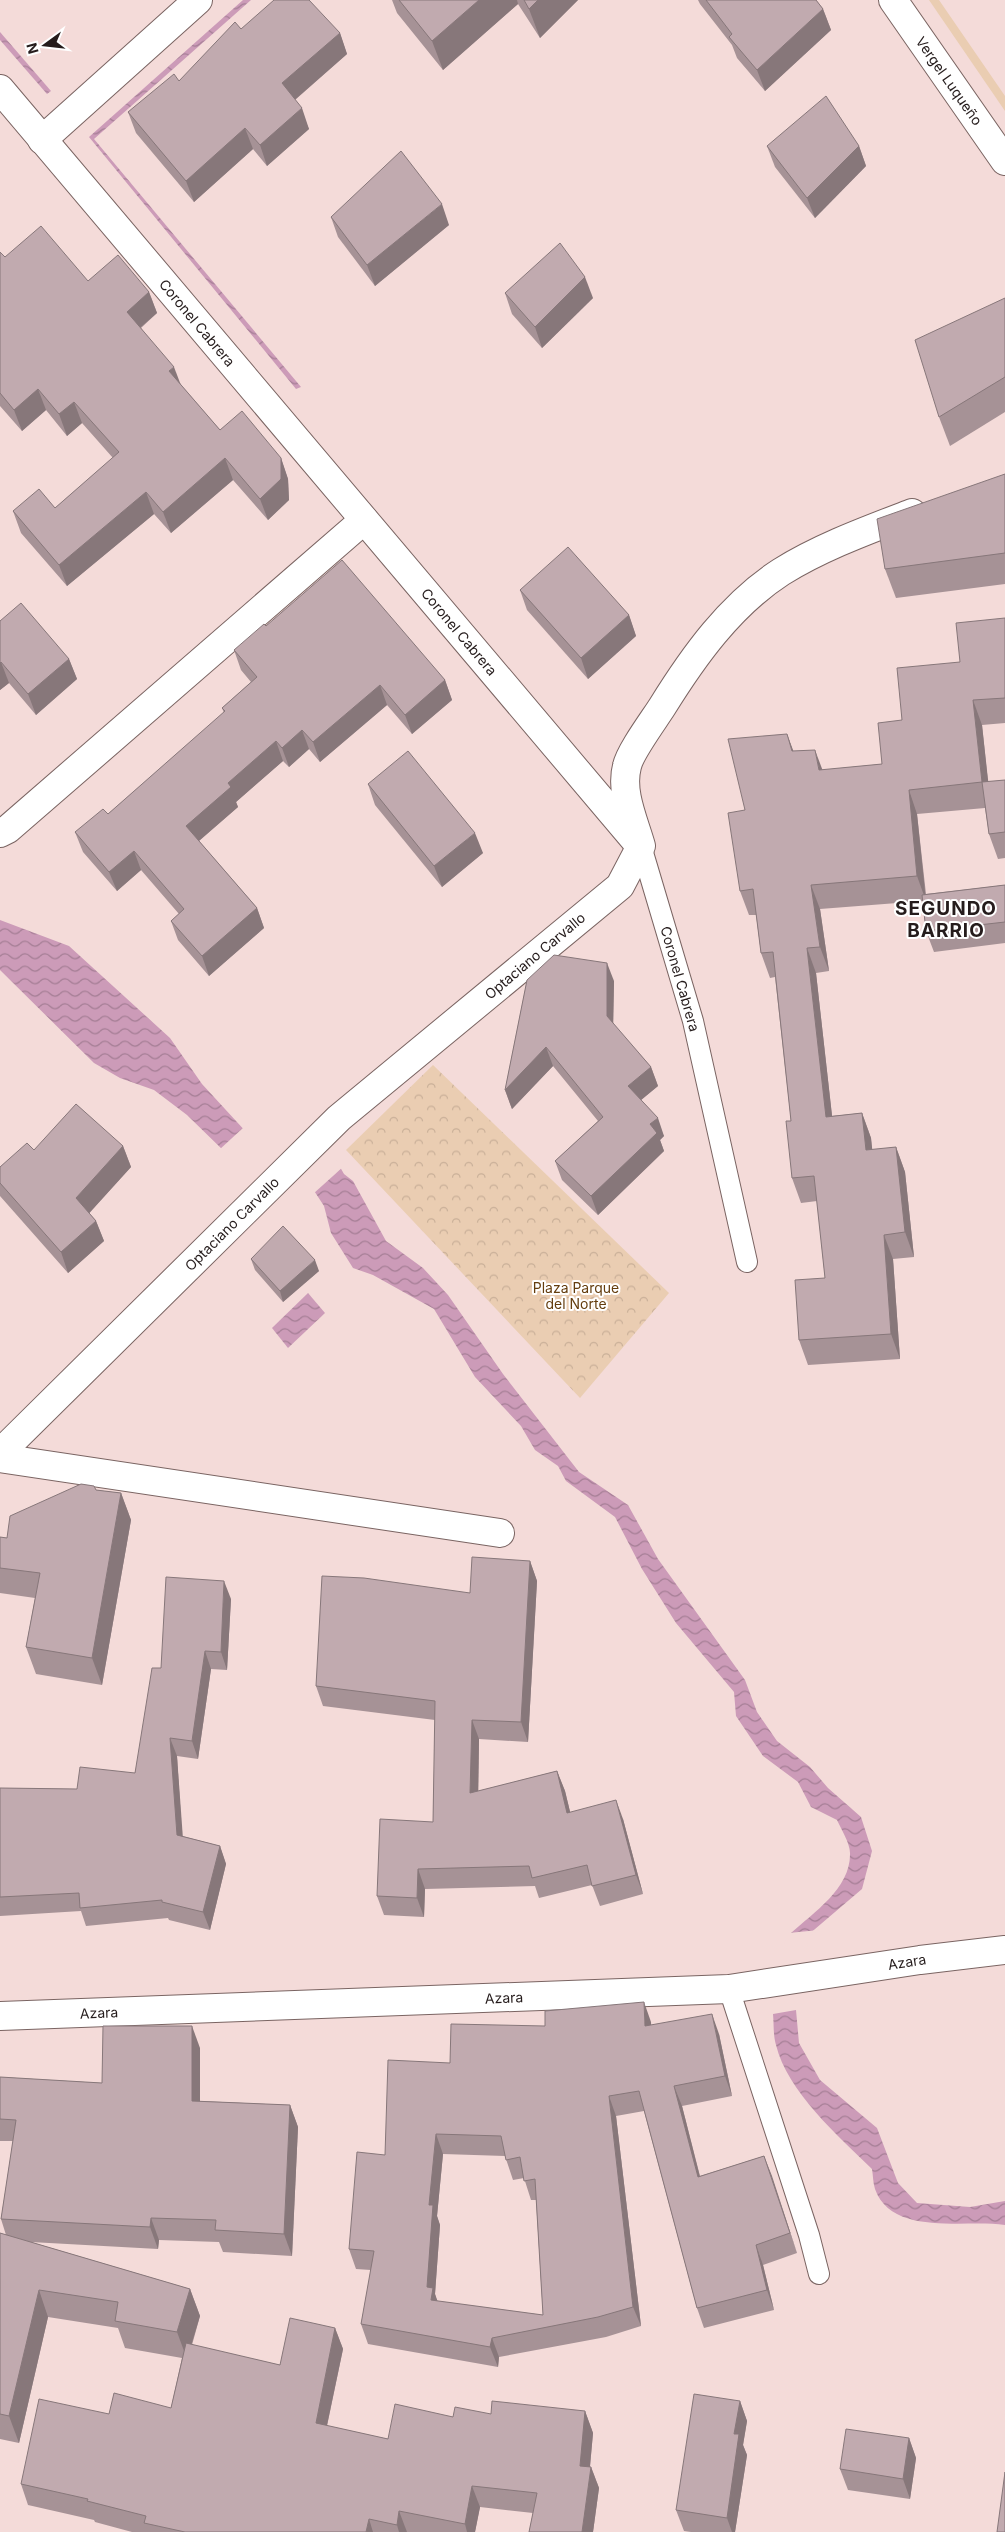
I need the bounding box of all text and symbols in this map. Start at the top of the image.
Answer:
north arrow [20,20,70,70]
street label: Vergel Luqueño [913,33,986,128]
text: N [22,41,42,56]
street label: Coronel Cabrera [156,276,239,370]
street label: Coronel Cabrera [418,585,501,679]
district label: SEGUNDO BARRIO [895,897,997,942]
street label: Optaciano Carvallo [481,909,588,1003]
street label: Coronel Cabrera [657,924,704,1034]
street label: Optaciano Carvallo [181,1173,282,1274]
park label: Plaza Parque del Norte [533,1279,619,1312]
street label: Azara [887,1950,927,1973]
street label: Azara [485,1988,523,2007]
street label: Azara [80,2003,118,2022]

